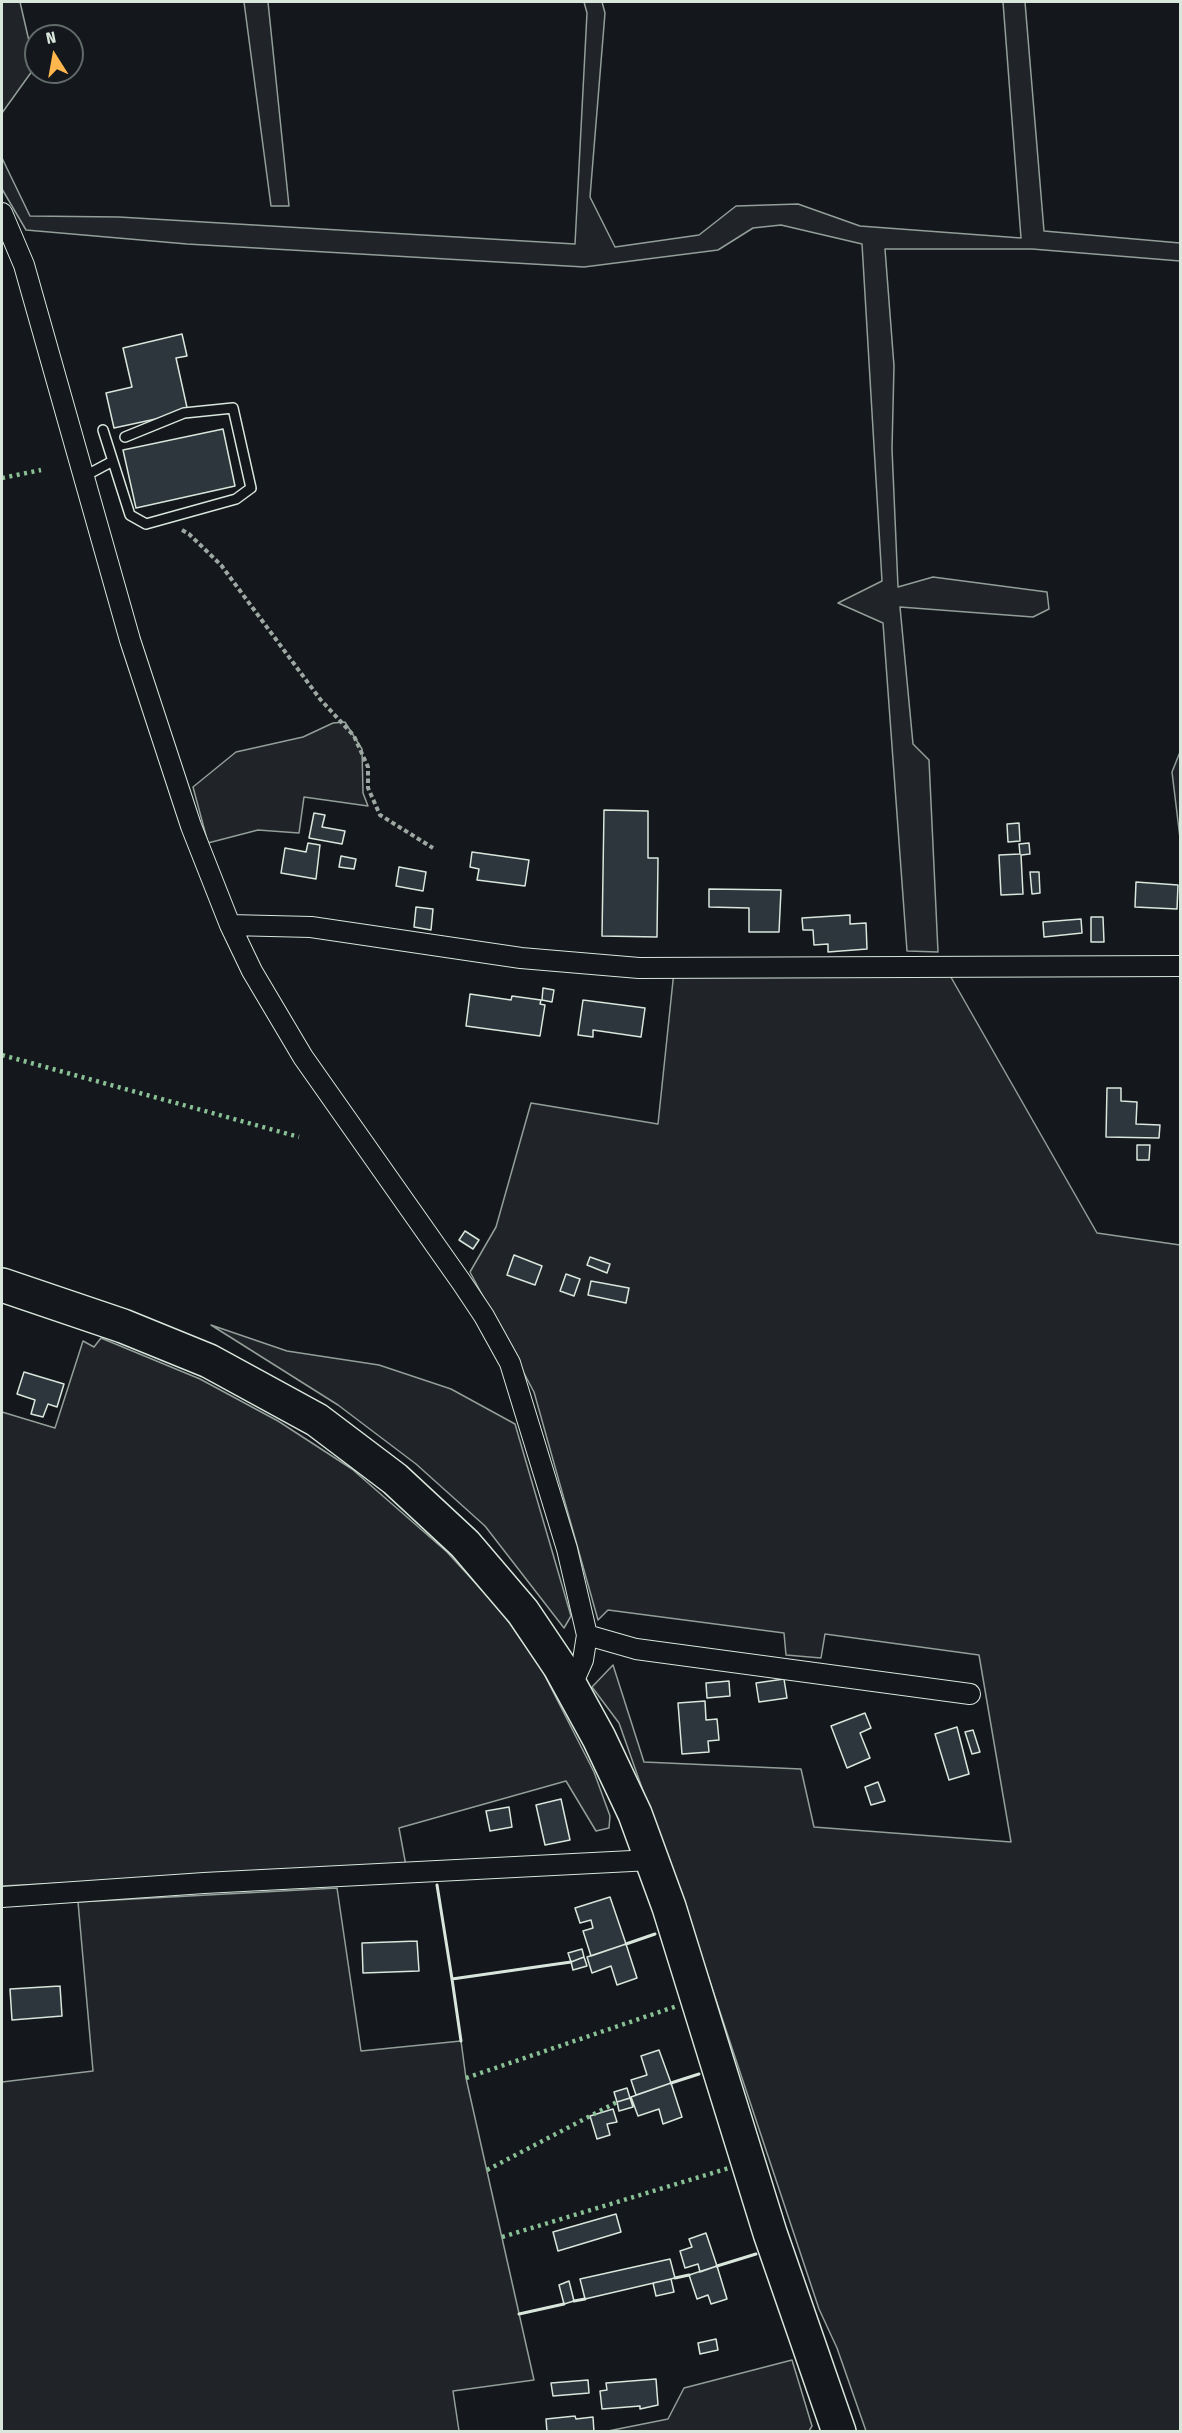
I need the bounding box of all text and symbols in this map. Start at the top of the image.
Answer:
north arrow [24,24,84,84]
text: N [44,28,57,48]

